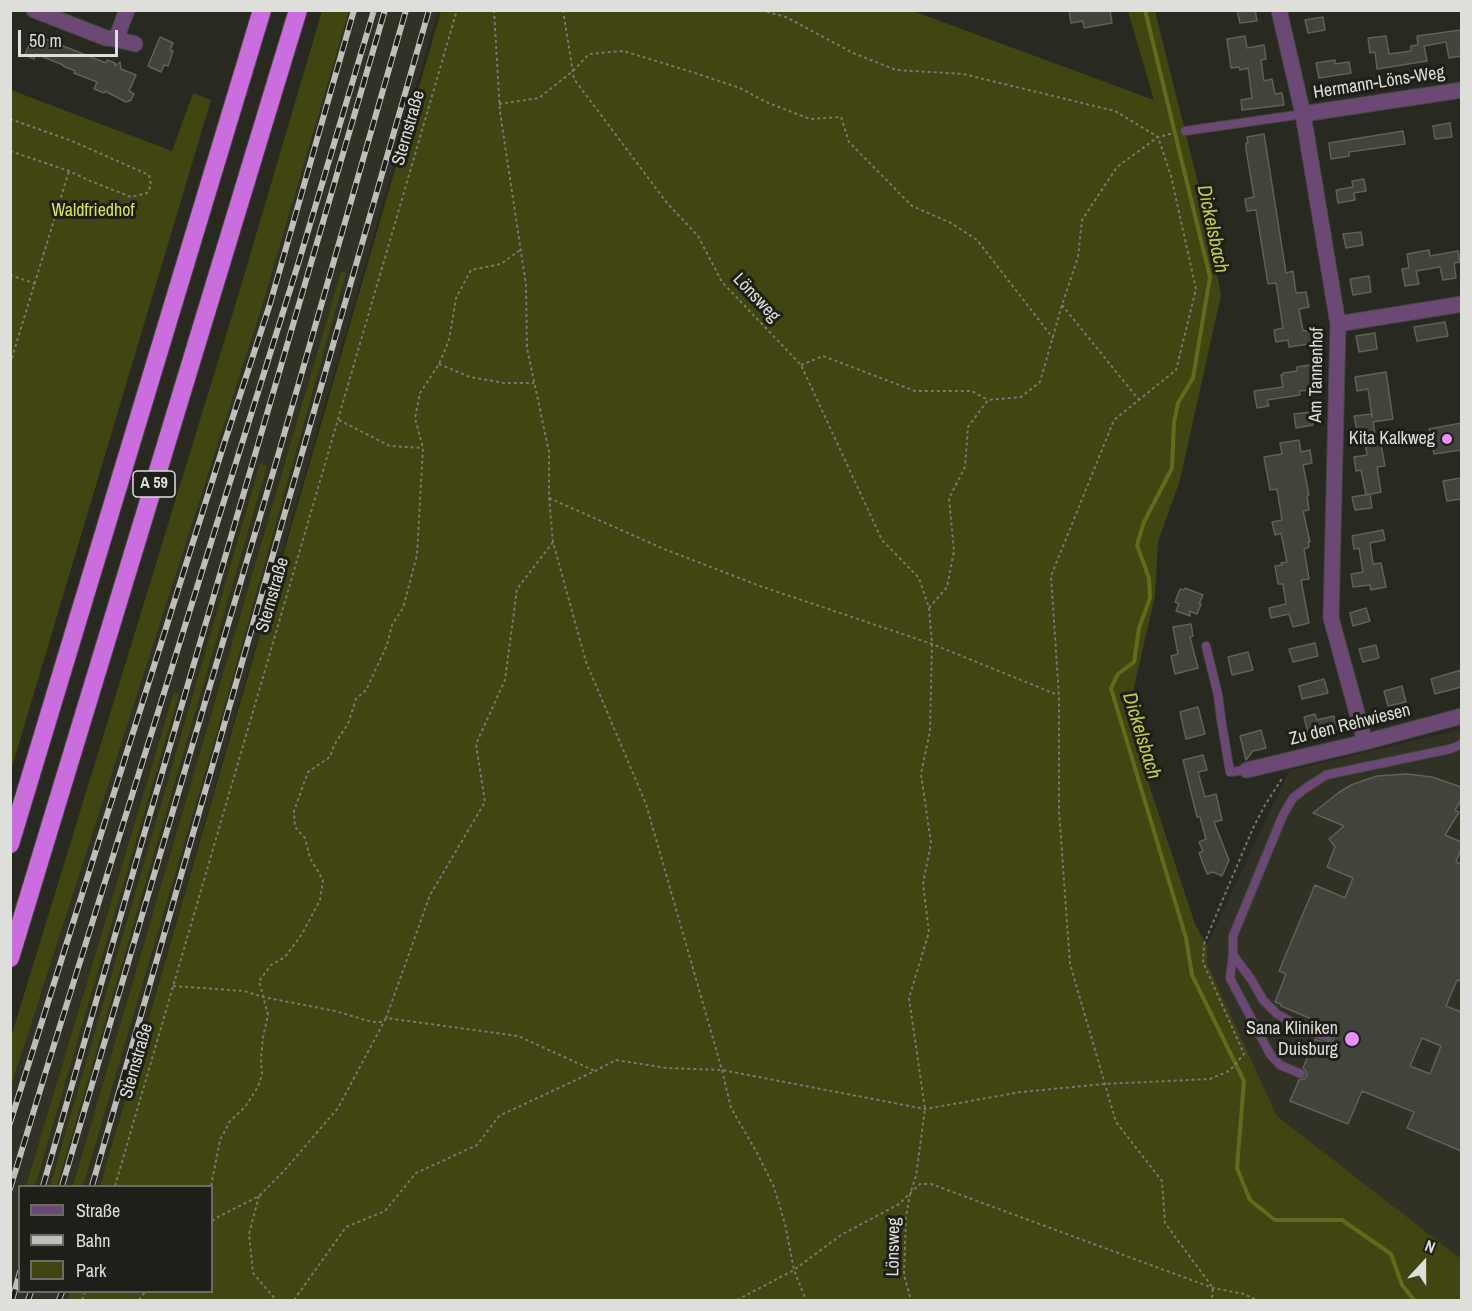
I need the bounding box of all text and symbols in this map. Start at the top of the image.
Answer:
scale bar [21,18,122,56]
text: 50 m [29,28,62,53]
street label: Hermann-Löns-Weg [1312,62,1446,104]
street label: Sternstraße [388,88,430,168]
water label: Dickelsbach [1191,183,1233,275]
park label: Waldfriedhof [51,200,135,222]
street label: Lönsweg [728,269,784,327]
street label: Am Tannenhof [1305,327,1329,423]
place label: Kita Kalkweg [1349,428,1435,450]
marker: Kita Kalkweg [1440,432,1454,446]
road number: A 59 [133,471,175,497]
street label: Sternstraße [252,555,294,635]
water label: Dickelsbach [1116,690,1166,782]
street label: Zu den Rehwiesen [1287,700,1413,750]
place label: Sana Kliniken Duisburg [1246,1018,1338,1060]
street label: Sternstraße [116,1021,158,1101]
marker: Sana Kliniken Duisburg [1343,1030,1361,1048]
legend [18,1185,213,1293]
text: Straße [76,1198,120,1223]
street label: Lönsweg [883,1217,905,1277]
text: Bahn [76,1228,110,1253]
north arrow [1394,1233,1454,1293]
text: N [1422,1234,1439,1258]
text: Park [76,1258,106,1283]

